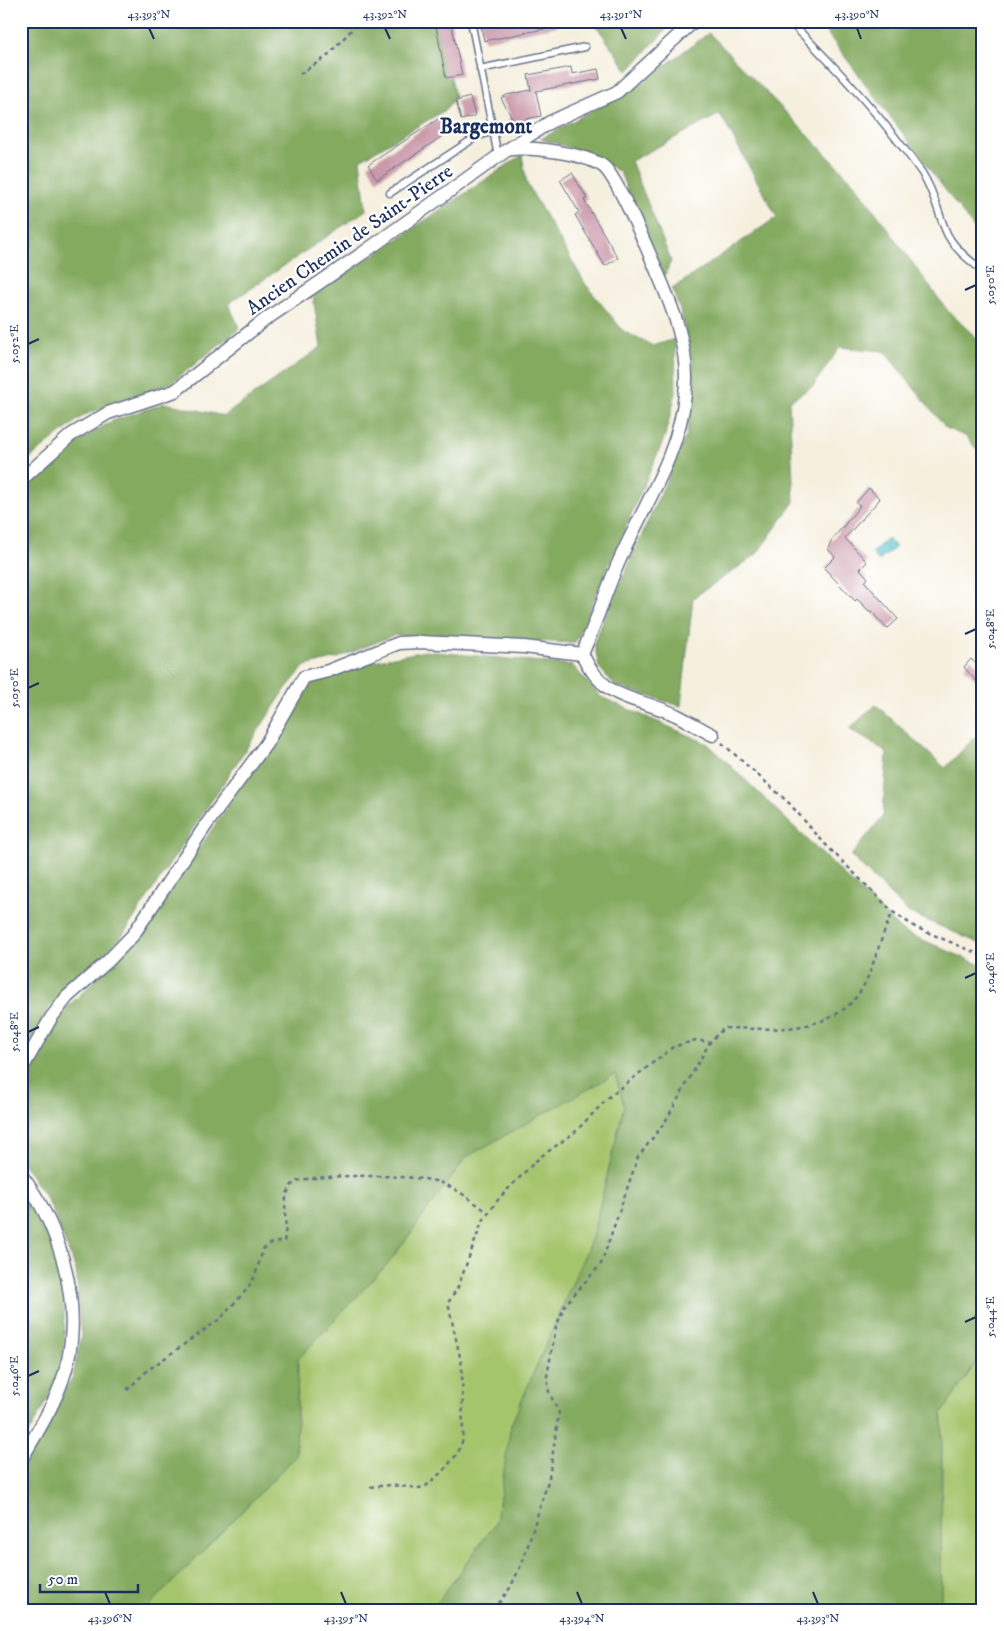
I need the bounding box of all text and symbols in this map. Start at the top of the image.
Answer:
text: 43.393°N [128,7,171,22]
text: 43.392°N [363,7,407,22]
text: 43.391°N [600,7,643,22]
text: 43.390°N [835,7,880,22]
district label: Bargemont [440,114,532,140]
street label: Ancien Chemin de Saint-Pierre [242,159,458,321]
text: 5.050°E [983,265,998,305]
text: 5.052°E [7,324,22,364]
text: 5.048°E [983,608,998,649]
text: 5.050°E [7,668,22,708]
text: 5.046°E [983,952,998,993]
text: 5.048°E [7,1011,22,1052]
text: 5.044°E [983,1296,998,1338]
text: 5.046°E [7,1355,22,1396]
scale bar [40,1561,138,1593]
text: 50 m [48,1570,78,1589]
text: 43.396°N [88,1611,132,1626]
text: 43.395°N [324,1611,368,1626]
text: 43.394°N [559,1611,605,1626]
text: 43.393°N [797,1611,840,1626]

